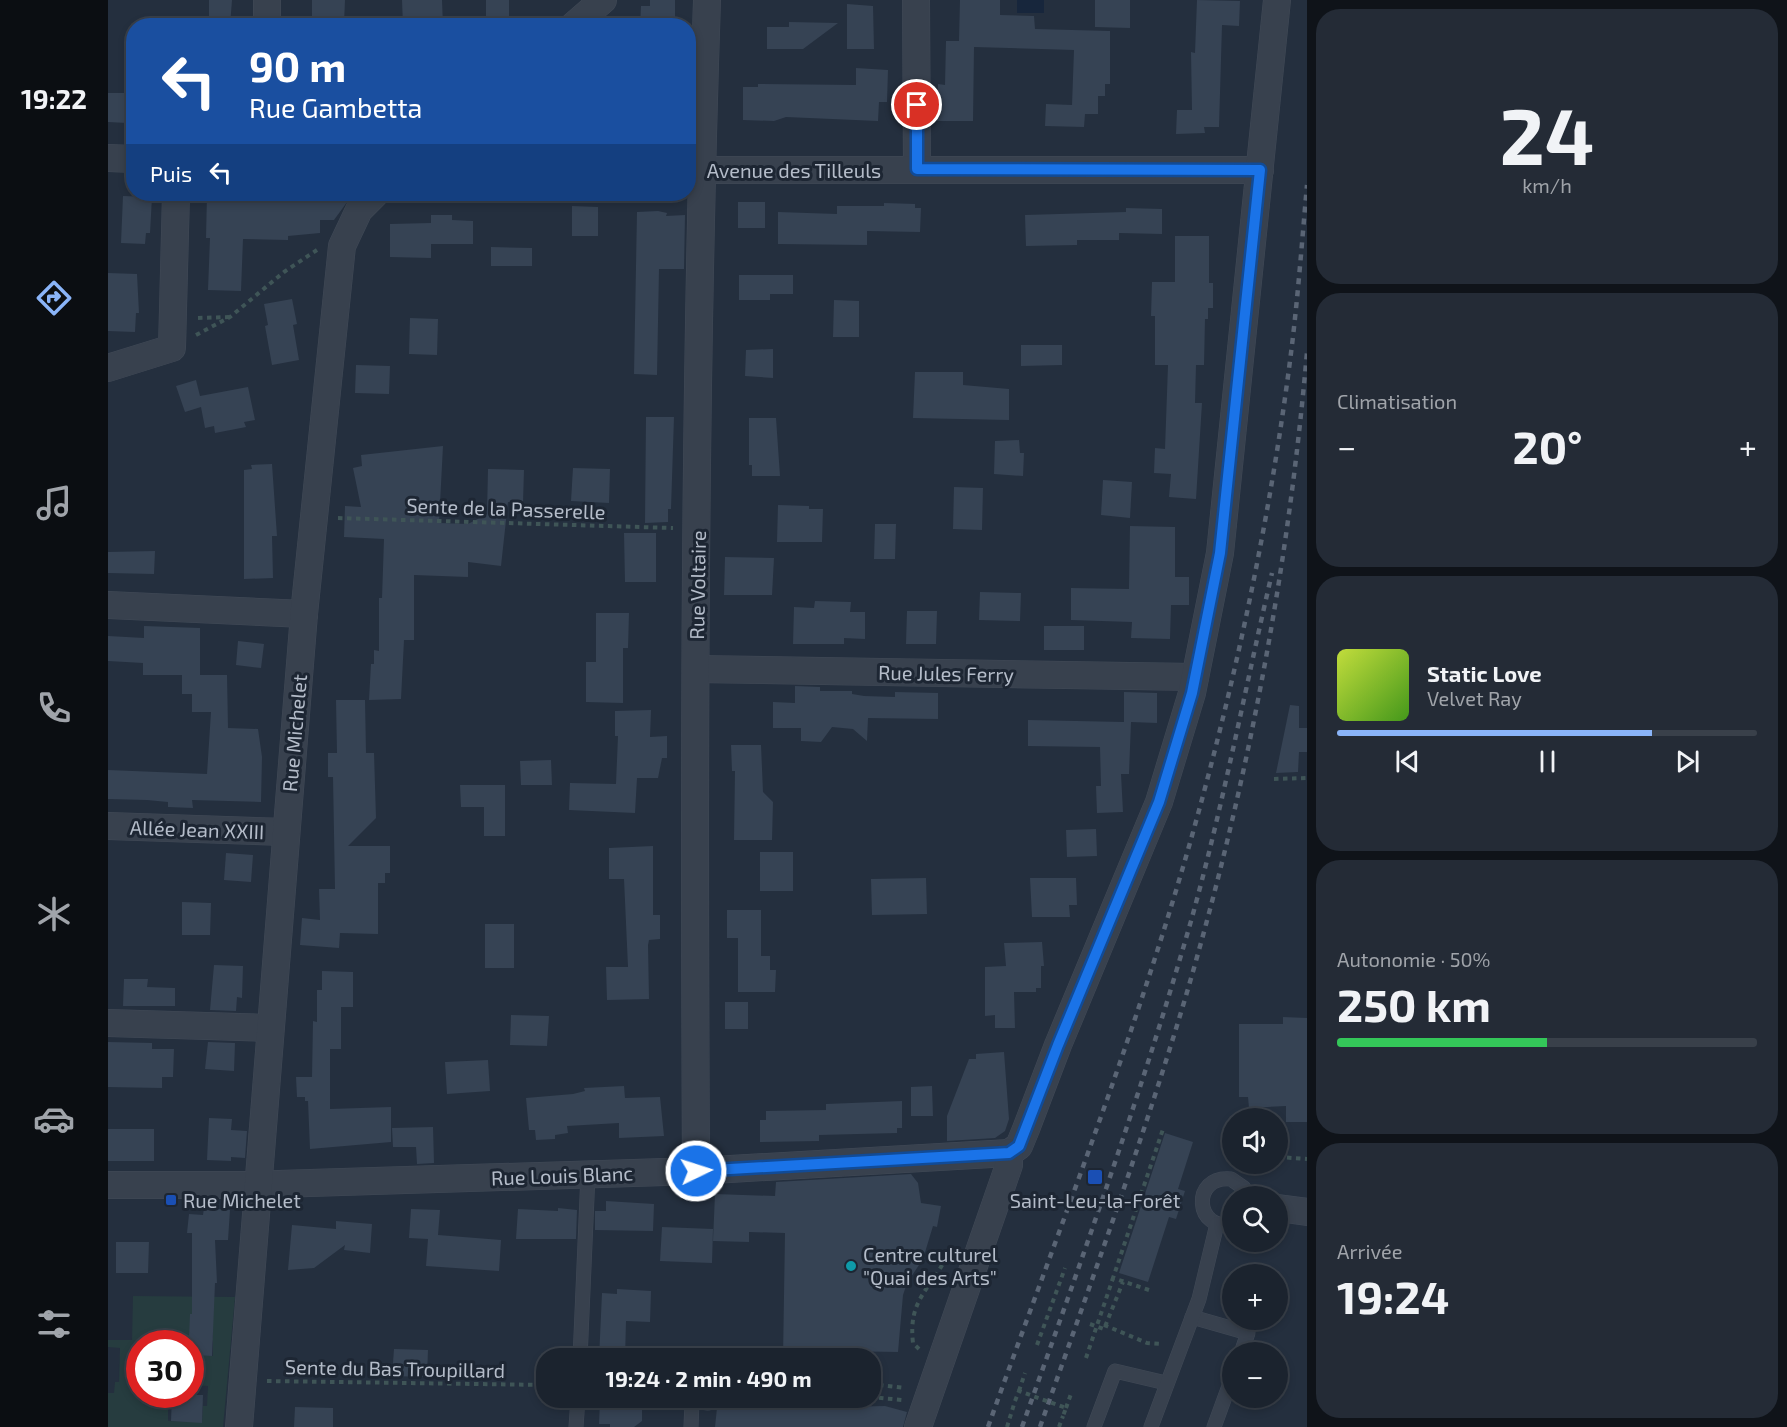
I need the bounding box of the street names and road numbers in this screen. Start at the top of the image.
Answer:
street label: Avenue des Tilleuls [707,158,881,182]
street label: Sente de la Passerelle [406,493,606,523]
street label: Rue Voltaire [684,530,710,640]
street label: Rue Jules Ferry [878,660,1015,686]
street label: Rue Michelet [277,673,311,793]
street label: Allée Jean XXIII [129,815,265,843]
street label: Rue Louis Blanc [490,1161,634,1189]
street label: Sente du Bas Troupillard [285,1354,505,1382]

